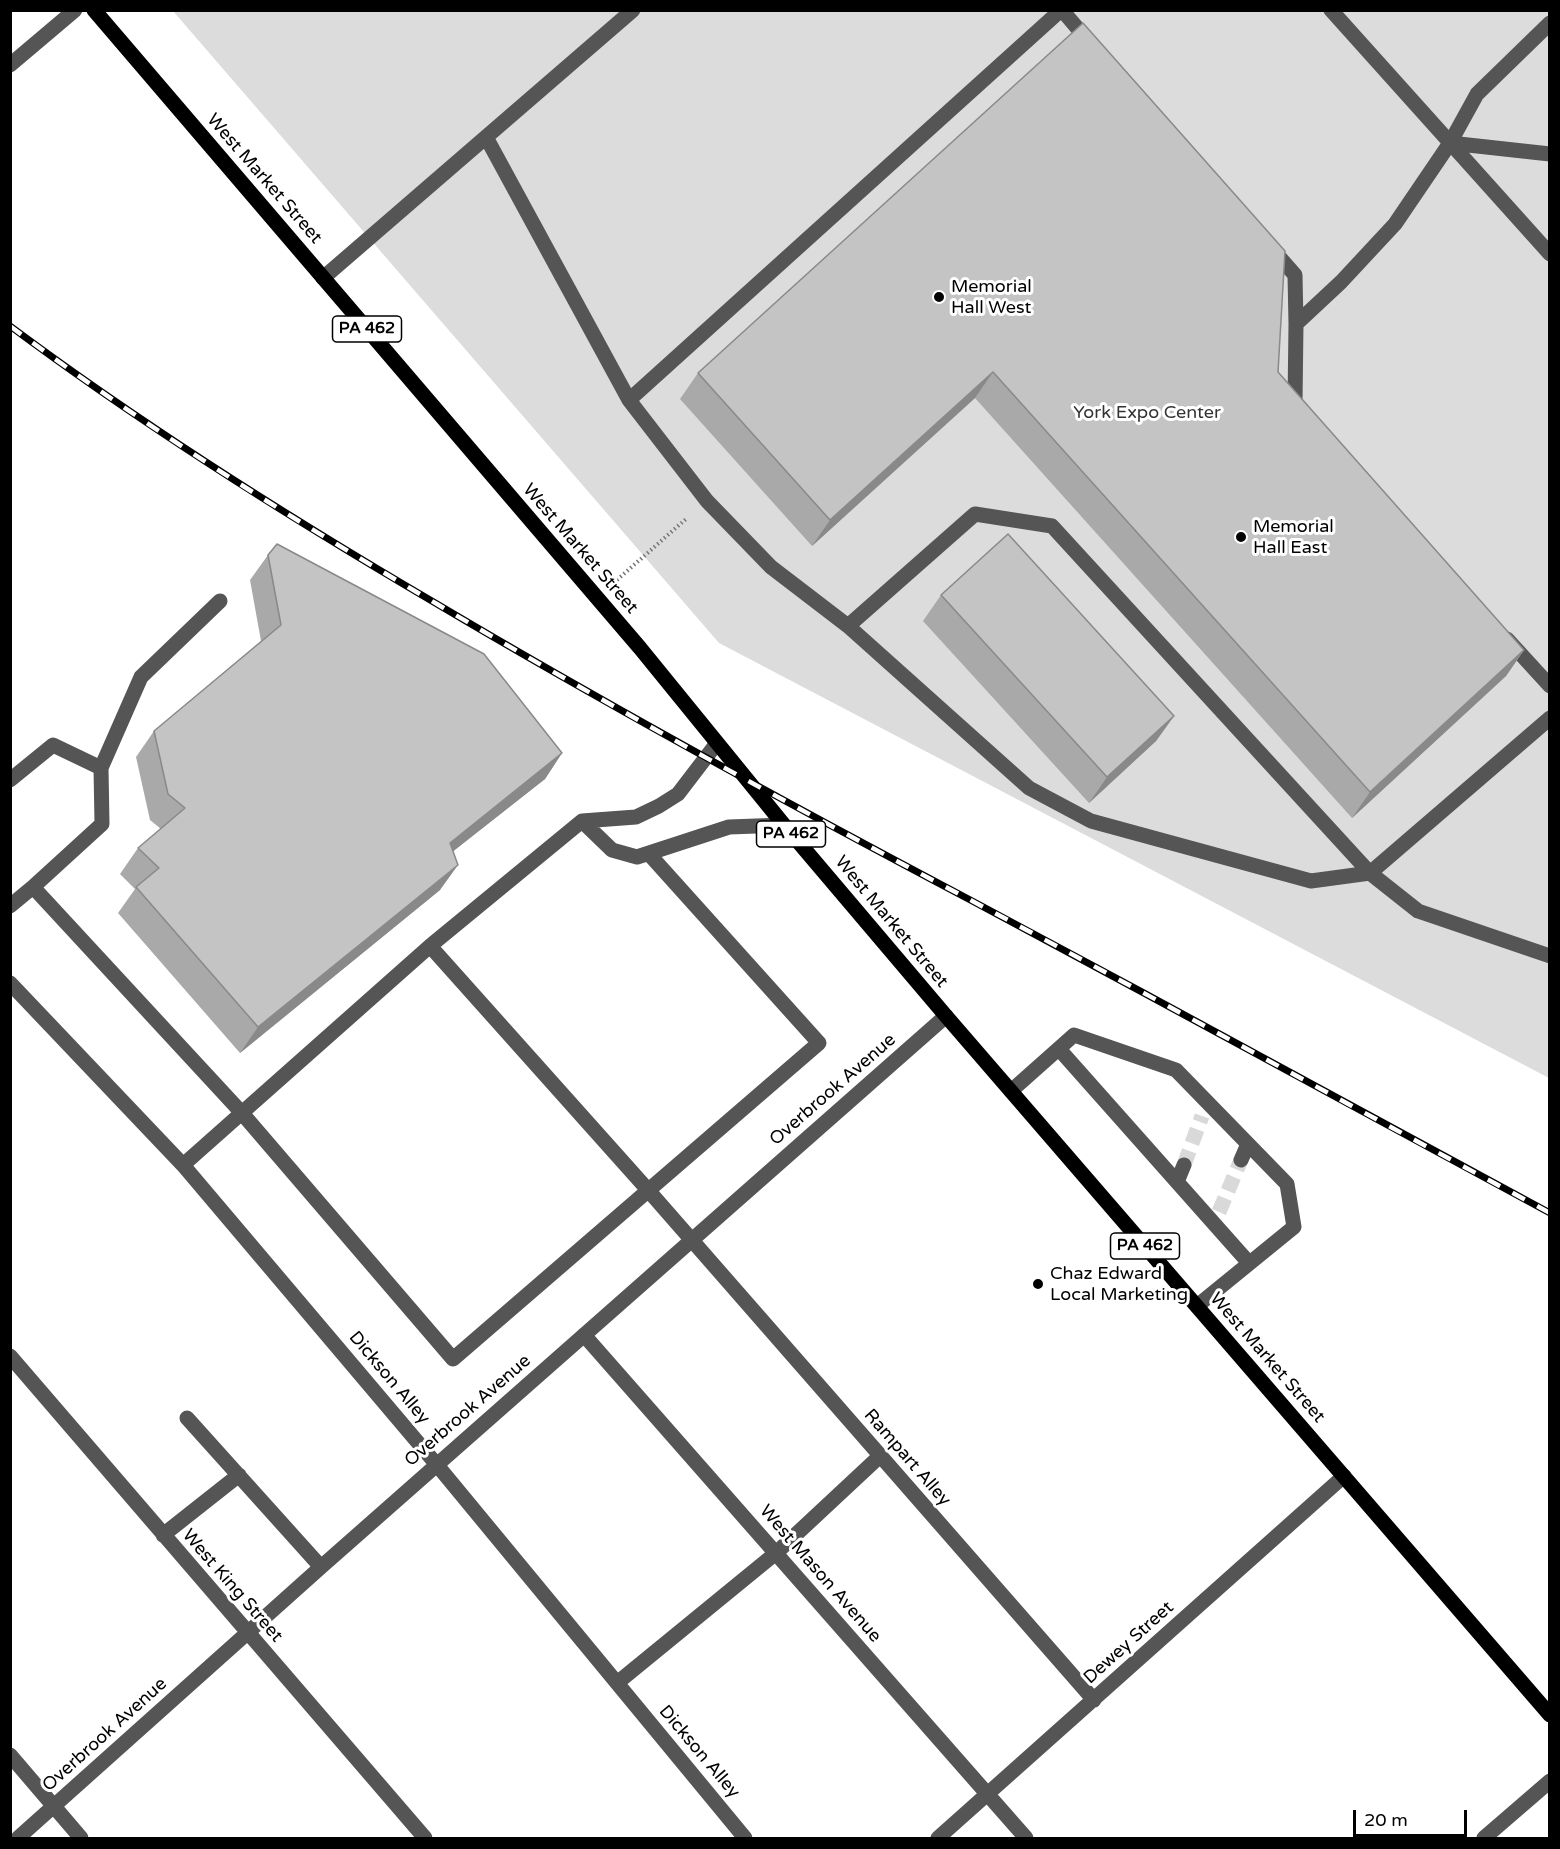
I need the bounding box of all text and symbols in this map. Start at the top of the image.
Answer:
street label: West Market Street [202,110,326,248]
place label: Memorial Hall West [951,276,1032,318]
marker: Memorial Hall West [932,290,946,304]
road number: PA 462 [332,316,401,342]
park label: York Expo Center [1073,402,1221,424]
street label: West Market Street [518,480,642,618]
place label: Memorial Hall East [1253,516,1334,558]
marker: Memorial Hall East [1234,530,1248,544]
road number: PA 462 [756,821,826,847]
street label: West Market Street [830,852,952,992]
street label: Overbrook Avenue [766,1029,900,1151]
road number: PA 462 [1110,1233,1180,1259]
place label: Chaz Edward Local Marketing [1050,1263,1188,1306]
marker: Chaz Edward Local Marketing [1031,1277,1045,1291]
street label: West Market Street [1205,1289,1329,1427]
street label: Dickson Alley [344,1327,434,1429]
street label: Overbrook Avenue [401,1350,535,1472]
street label: Rampart Alley [859,1405,955,1511]
street label: West Mason Avenue [754,1501,886,1647]
street label: West King Street [177,1525,287,1647]
street label: Dewey Street [1080,1597,1178,1689]
street label: Overbrook Avenue [38,1673,172,1797]
street label: Dickson Alley [654,1701,744,1803]
scale bar [1356,1798,1470,1836]
text: 20 m [1364,1809,1408,1831]

